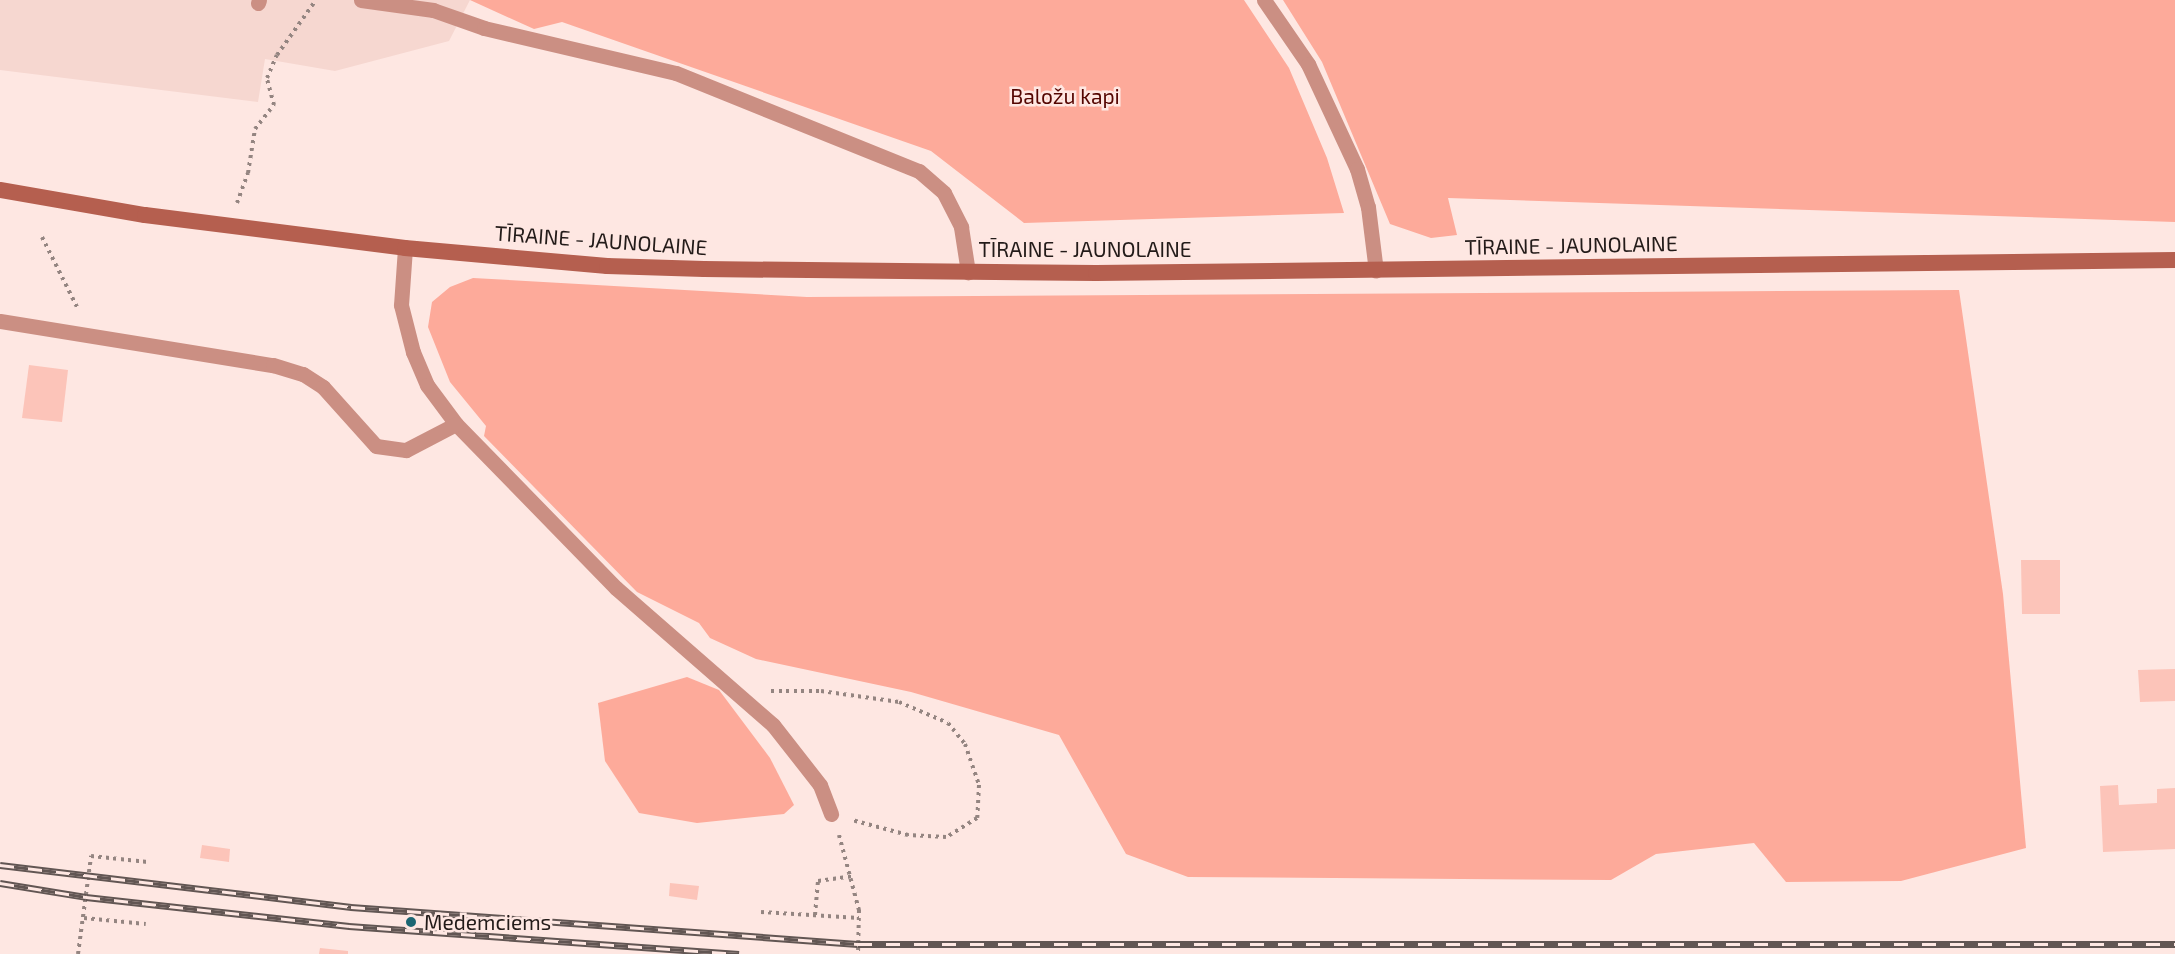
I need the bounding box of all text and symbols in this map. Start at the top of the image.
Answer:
park label: Baložu kapi [1010,83,1120,109]
street label: TĪRAINE - JAUNOLAINE [494,220,708,260]
street label: TĪRAINE - JAUNOLAINE [1464,231,1678,259]
street label: TĪRAINE - JAUNOLAINE [978,236,1192,262]
place label: Medemciems [424,909,551,935]
marker: Medemciems [402,913,420,931]

